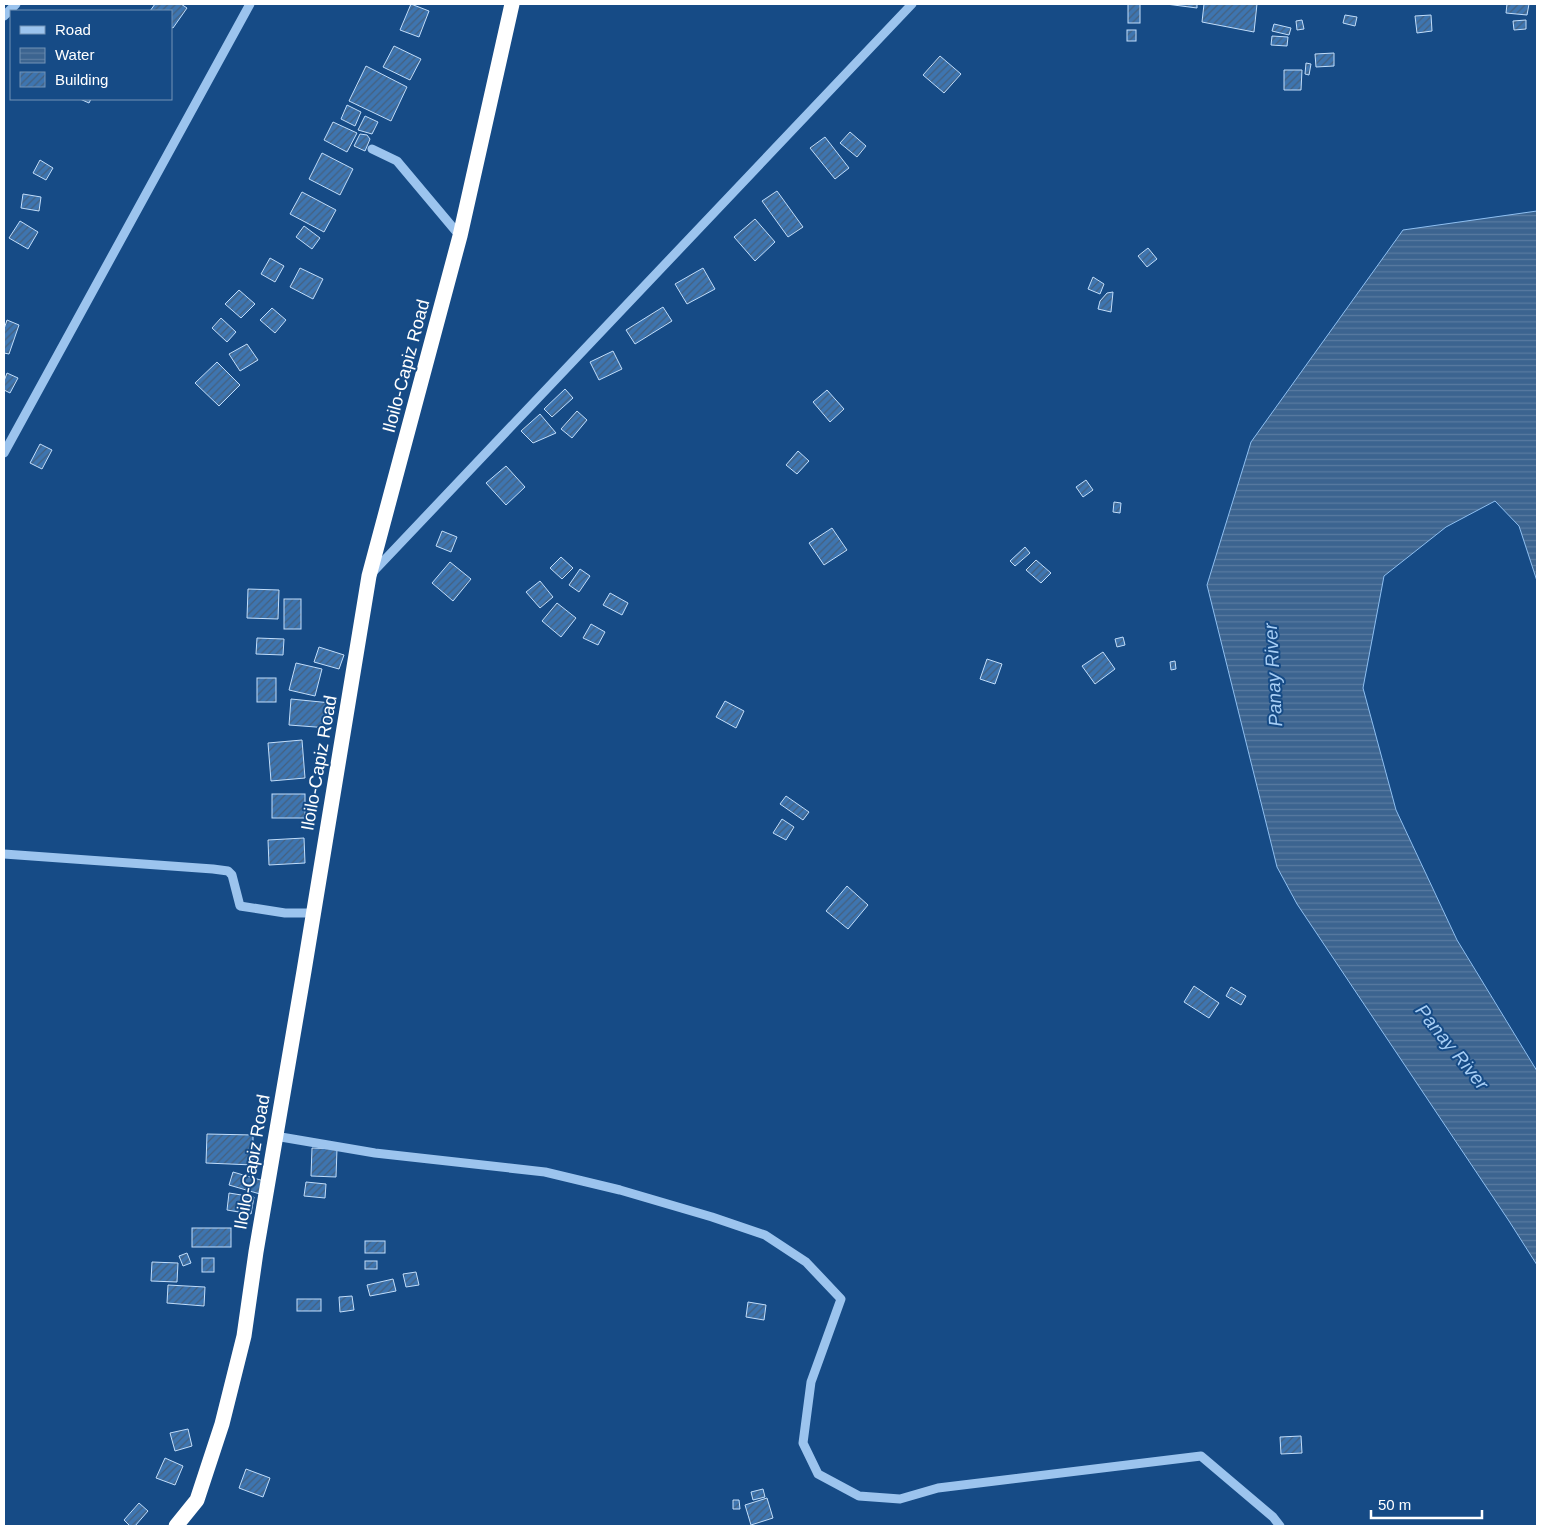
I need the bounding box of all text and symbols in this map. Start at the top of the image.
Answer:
legend [10,10,172,100]
text: Road [55,21,91,38]
text: Water [55,46,94,63]
text: Building [55,71,108,88]
street label: Iloilo-Capiz Road [379,297,433,435]
water label: Panay River [1260,622,1286,727]
street label: Iloilo-Capiz Road [297,694,341,832]
water label: Panay River [1411,1000,1493,1094]
street label: Iloilo-Capiz Road [230,1093,274,1231]
scale bar [1371,1488,1482,1520]
text: 50 m [1378,1496,1411,1513]

